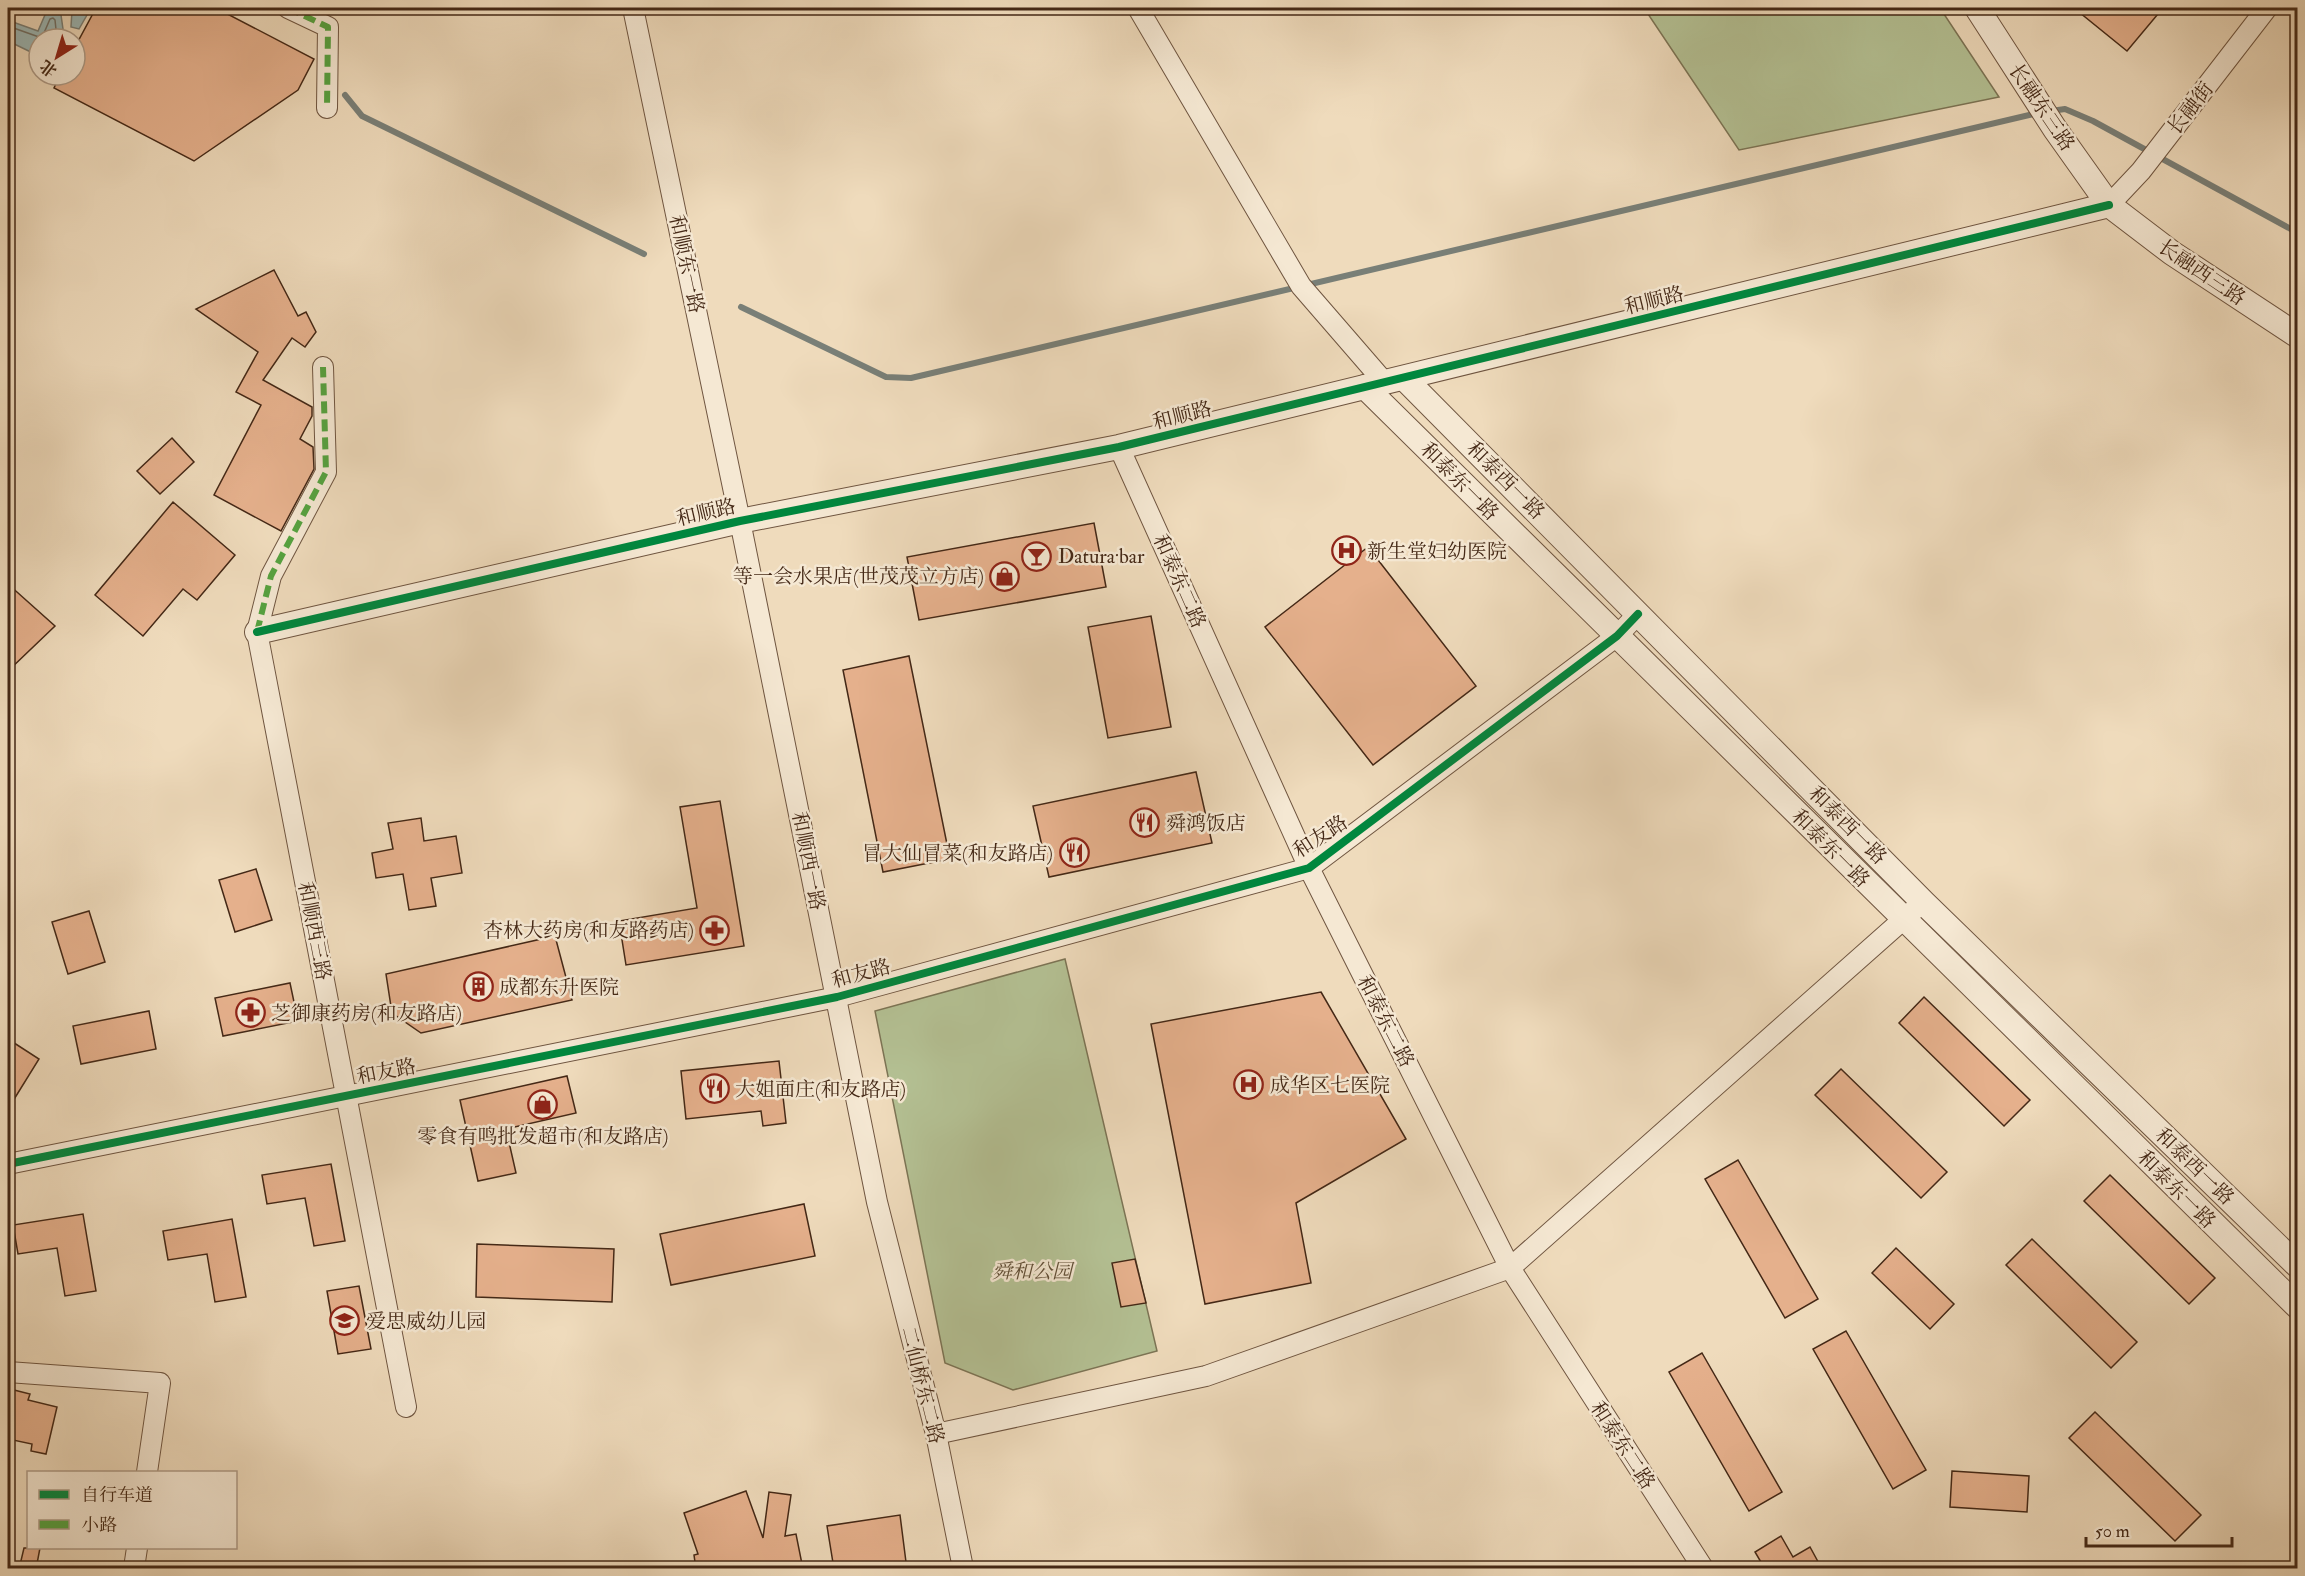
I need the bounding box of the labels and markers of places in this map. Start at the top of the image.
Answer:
hospital icon: 新生堂妇幼医院 [1330,535,1362,567]
place label: 新生堂妇幼医院 [1367,539,1507,564]
bar icon: Datura·bar [1021,540,1053,572]
place label: Datura·bar [1058,544,1145,569]
shop icon: 等一会水果店(世茂茂立方店) [989,560,1021,592]
place label: 等一会水果店(世茂茂立方店) [733,564,984,589]
restaurant icon: 舜鸿饭店 [1129,807,1161,839]
place label: 舜鸿饭店 [1166,811,1246,836]
restaurant icon: 冒大仙冒菜(和友路店) [1058,837,1090,869]
place label: 冒大仙冒菜(和友路店) [862,841,1053,866]
pharmacy icon: 杏林大药房(和友路药店) [699,914,731,946]
place label: 杏林大药房(和友路药店) [483,918,694,943]
building icon: 成都东升医院 [462,971,494,1003]
place label: 成都东升医院 [499,975,619,1000]
pharmacy icon: 芝御康药房(和友路店) [234,997,266,1029]
place label: 芝御康药房(和友路店) [271,1001,462,1026]
hospital icon: 成华区七医院 [1233,1069,1265,1101]
restaurant icon: 大姐面庄(和友路店) [698,1073,730,1105]
place label: 成华区七医院 [1270,1073,1390,1098]
place label: 大姐面庄(和友路店) [735,1077,906,1102]
shop icon: 零食有鸣批发超市(和友路店) [527,1089,559,1121]
place label: 零食有鸣批发超市(和友路店) [418,1124,668,1149]
school or university icon: 爱思威幼儿园 [329,1305,361,1337]
place label: 爱思威幼儿园 [366,1309,486,1334]

